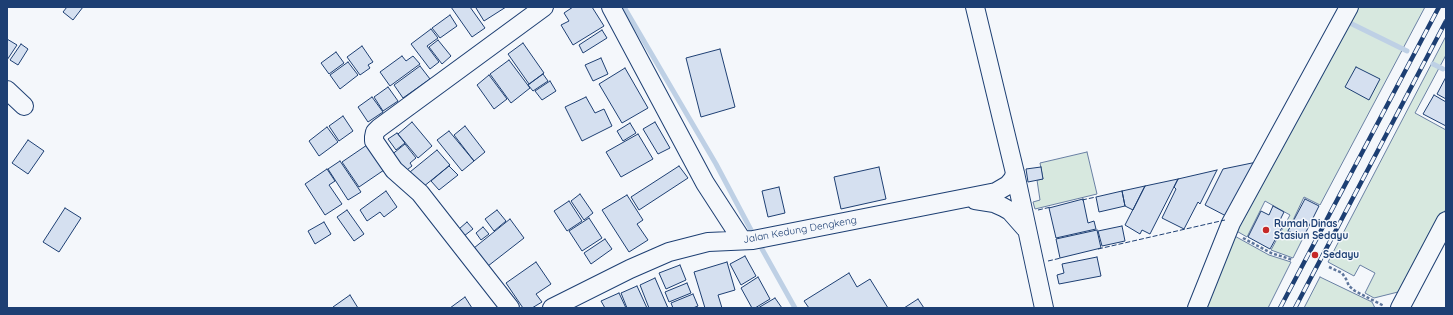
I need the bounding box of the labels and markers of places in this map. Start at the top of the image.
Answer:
place label: Rumah Dinas Stasiun Sedayu [1274,218,1348,242]
marker: Rumah Dinas Stasiun Sedayu [1261,225,1271,235]
place label: Sedayu [1323,249,1359,261]
marker: Sedayu [1310,250,1320,260]

